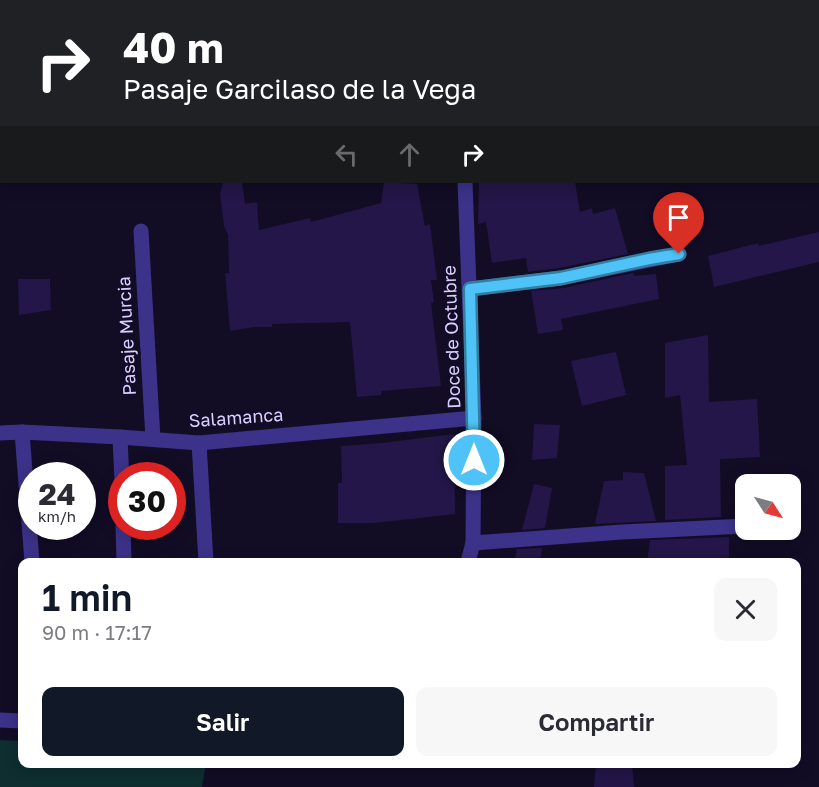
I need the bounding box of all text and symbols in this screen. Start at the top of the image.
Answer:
text: 40 m [123,22,224,72]
icon: right [24,24,102,102]
text: Pasaje Garcilaso de la Vega [123,73,476,105]
icon: left [330,138,363,171]
icon: ahead [393,138,426,171]
icon: right [456,138,489,171]
pin [653,192,704,254]
icon: arrive [662,201,695,234]
street label: Doce de Octubre [437,265,465,409]
street label: Pasaje Murcia [112,276,140,396]
street label: Salamanca [188,403,284,431]
position arrow [442,428,506,492]
speed limit sign: 30 [108,462,186,540]
north arrow [735,474,801,540]
map controls [735,474,801,540]
text: 24 [38,476,76,512]
text: km/h [38,507,76,525]
text: 1 min [42,576,132,619]
button: close [714,578,777,641]
text: 90 m · 17:17 [42,620,152,644]
button: Salir [42,687,404,756]
button: Compartir [416,687,777,756]

